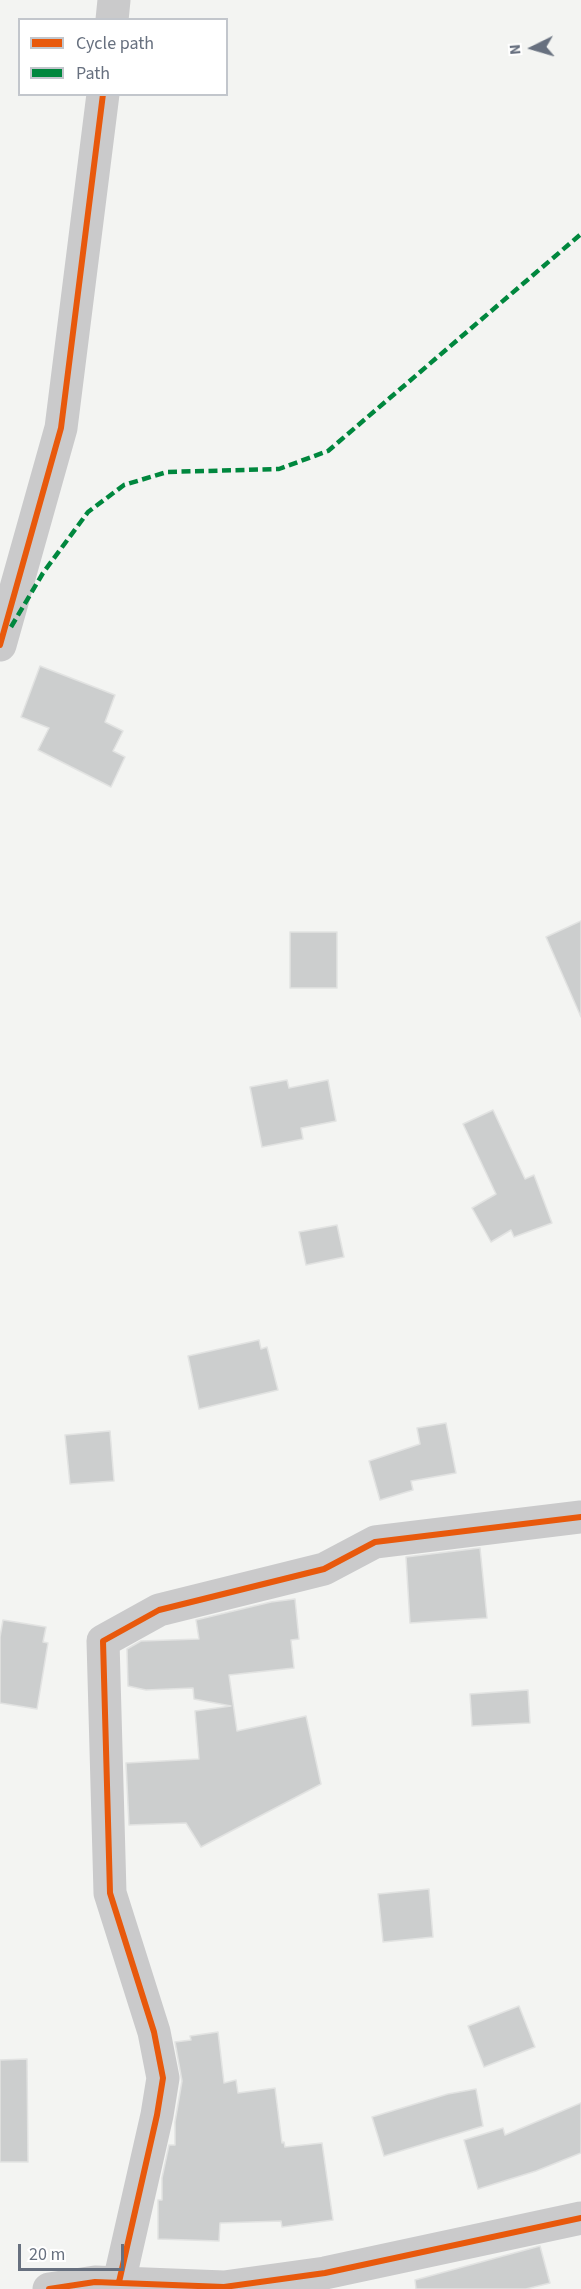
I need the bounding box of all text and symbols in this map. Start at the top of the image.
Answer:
legend [18,18,228,96]
north arrow [503,18,563,78]
text: Cycle path [76,31,154,56]
text: N [504,43,526,56]
text: Path [76,61,110,86]
scale bar [21,2232,128,2270]
text: 20 m [29,2242,65,2267]

